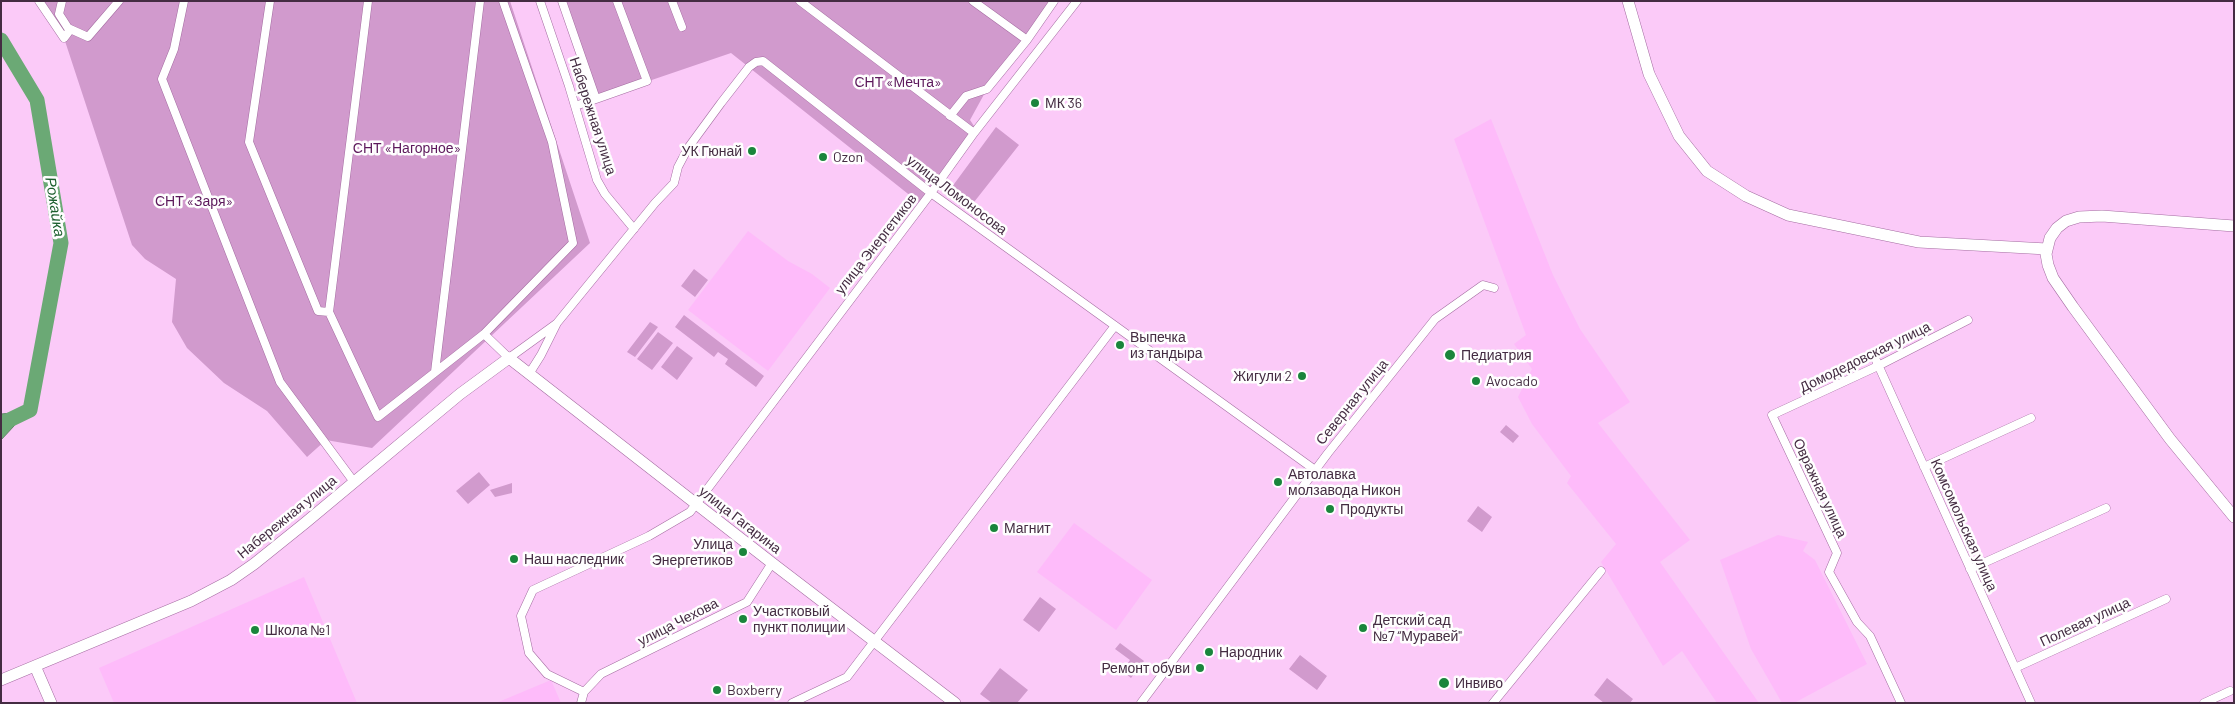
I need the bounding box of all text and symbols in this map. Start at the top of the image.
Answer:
street label: Набережная улица [566,55,620,177]
park label: СНТ «Мечта» [854,74,942,90]
place label: МК 36 [1045,95,1082,111]
marker: МК 36 [1029,97,1041,109]
park label: СНТ «Нагорное» [353,140,461,156]
place label: УК Гюнай [682,143,742,159]
marker: УК Гюнай [746,145,758,157]
place label: Ozon [833,149,863,165]
marker: Ozon [817,151,829,163]
street label: улица Ломоносова [904,152,1010,238]
water label: Рожайка [41,176,69,238]
street label: улица Энергетиков [832,191,920,297]
park label: СНТ «Заря» [155,193,233,209]
street label: Домодедовская улица [1797,318,1933,396]
place label: Выпечка из тандыра [1130,329,1203,362]
marker: Выпечка из тандыра [1114,339,1126,351]
place label: Педиатрия [1461,347,1532,363]
marker: Педиатрия [1443,348,1457,362]
street label: Северная улица [1312,356,1392,448]
place label: Жигули 2 [1233,368,1292,384]
marker: Жигули 2 [1296,370,1308,382]
place label: Avocado [1486,373,1538,389]
marker: Avocado [1470,375,1482,387]
street label: Овражная улица [1790,436,1850,540]
street label: Комсомольская улица [1927,456,2001,594]
place label: Автолавка молзавода Никон [1288,466,1401,498]
street label: Набережная улица [234,472,340,562]
marker: Автолавка молзавода Никон [1272,476,1284,488]
street label: улица Гагарина [696,483,784,557]
place label: Продукты [1340,501,1403,517]
marker: Продукты [1324,503,1336,515]
place label: Магнит [1004,520,1051,536]
marker: Магнит [988,522,1000,534]
place label: Улица Энергетиков [652,536,733,568]
marker: Улица Энергетиков [737,546,749,558]
place label: Наш наследник [524,551,624,567]
marker: Наш наследник [508,553,520,565]
street label: Полевая улица [2037,594,2133,650]
street label: улица Чехова [635,595,721,649]
place label: Участковый пункт полиции [753,603,846,636]
place label: Детский сад №7 “Муравей" [1373,612,1462,644]
marker: Участковый пункт полиции [737,613,749,625]
place label: Школа №1 [265,622,330,638]
marker: Детский сад №7 “Муравей" [1357,622,1369,634]
marker: Школа №1 [249,624,261,636]
place label: Народник [1219,644,1282,660]
marker: Народник [1203,646,1215,658]
place label: Ремонт обуви [1101,660,1190,676]
marker: Ремонт обуви [1194,662,1206,674]
place label: Инвиво [1455,675,1503,691]
marker: Инвиво [1437,676,1451,690]
place label: Boxberry [727,682,782,698]
marker: Boxberry [711,684,723,696]

